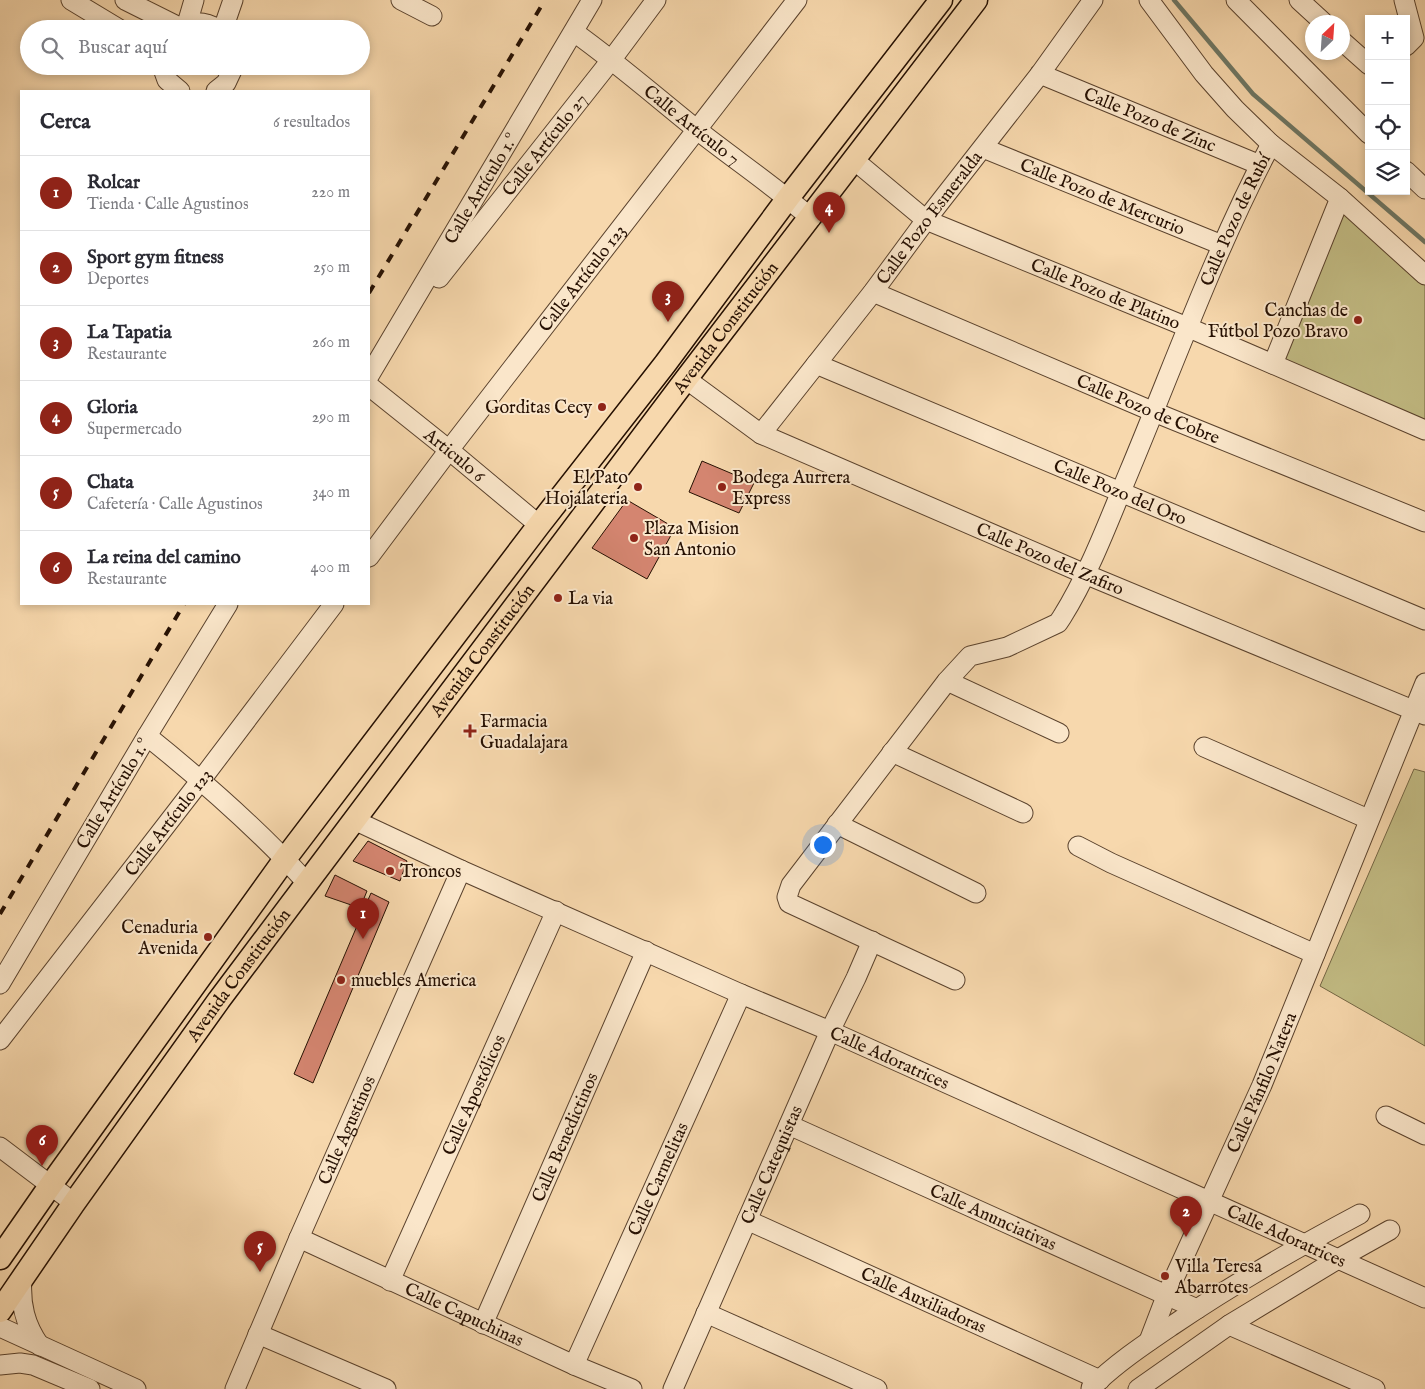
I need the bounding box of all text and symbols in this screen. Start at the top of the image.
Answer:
north arrow [1305,15,1350,60]
map controls [1365,15,1410,195]
button: + [1365,15,1410,60]
search box [20,20,370,75]
icon: search [38,34,66,62]
text: Buscar aquí [78,36,167,60]
button: − [1365,60,1410,105]
street label: Calle Artículo 7 [638,81,744,171]
street label: Calle Pozo de Zinc [1080,83,1219,159]
street label: Calle Artículo 27 [498,90,593,202]
button: locate [1365,105,1410,150]
text: Cerca [40,109,90,136]
text: 6 resultados [273,113,350,133]
street label: Calle Artículo 1.º [440,129,525,249]
street label: Calle Pozo Esmeralda [872,147,989,290]
street label: Calle Pozo de Rubí [1196,149,1277,290]
button: layers [1365,150,1410,195]
street label: Calle Pozo de Mercurio [1016,154,1188,242]
text: Rolcar [87,171,140,195]
text: 1 [53,183,59,203]
text: 220 m [311,183,350,203]
pin: 4 [813,192,845,233]
text: Tienda · Calle Agustinos [87,195,249,215]
street label: Calle Artículo 123 [534,221,632,337]
text: Sport gym fitness [87,246,224,270]
street label: Calle Pozo de Platino [1027,254,1184,336]
text: 2 [52,258,60,278]
text: 250 m [313,258,350,278]
street label: Avenida Constitución [668,258,785,400]
text: Deportes [87,270,149,290]
pin: 3 [652,281,684,322]
place label: Canchas de Fútbol Pozo Bravo [1208,300,1348,344]
marker: Canchas de Fútbol Pozo Bravo [1352,314,1364,326]
text: La Tapatia [87,321,172,345]
text: 3 [53,333,59,353]
text: 260 m [312,333,350,353]
text: Restaurante [87,345,167,365]
street label: Calle Pozo de Cobre [1072,370,1223,450]
text: Gloria [87,396,138,420]
place label: Gorditas Cecy [485,397,592,420]
marker: Gorditas Cecy [596,401,608,413]
text: 4 [52,408,60,428]
text: 290 m [312,408,350,428]
text: Supermercado [87,420,182,440]
street label: Articulo 6 [418,424,490,488]
street label: Calle Pozo del Oro [1050,455,1190,532]
place label: El Pato Hojalateria [545,467,628,511]
place label: Bodega Aurrera Express [732,467,851,511]
text: Chata [87,471,134,495]
marker: El Pato Hojalateria [632,481,644,493]
marker: Bodega Aurrera Express [716,481,728,493]
text: 5 [53,483,59,503]
text: 340 m [312,483,350,503]
text: Cafetería · Calle Agustinos [87,495,263,515]
place label: Plaza Mision San Antonio [644,518,740,562]
street label: Calle Pozo del Zafiro [972,518,1127,602]
marker: Plaza Mision San Antonio [628,532,640,544]
text: La reina del camino [87,546,241,570]
text: 6 [53,558,59,578]
text: 400 m [311,558,350,578]
text: Restaurante [87,570,167,590]
street label: Avenida Constitución [425,580,541,723]
place label: La via [568,588,613,611]
marker: La via [552,592,564,604]
place label: Farmacia Guadalajara [480,711,568,755]
marker: Farmacia Guadalajara [464,725,476,737]
street label: Calle Artículo 1.º [72,734,157,854]
street label: Calle Artículo 123 [121,765,218,882]
your location [810,832,836,858]
place label: Troncos [400,861,461,884]
marker: Troncos [384,865,396,877]
pin: 1 [347,898,379,939]
street label: Avenida Constitución [182,904,297,1048]
place label: Cenaduria Avenida [121,917,198,961]
marker: Cenaduria Avenida [202,931,214,943]
place label: muebles America [351,970,477,993]
marker: muebles America [335,974,347,986]
street label: Calle Pánfilo Natera [1223,1009,1303,1157]
street label: Calle Adoratrices [826,1022,952,1096]
street label: Calle Apostólicos [438,1032,512,1159]
street label: Calle Benedictinos [528,1069,605,1206]
street label: Calle Agustinos [314,1072,382,1189]
street label: Calle Catequistas [737,1102,809,1228]
street label: Calle Carmelitas [624,1119,695,1240]
pin: 6 [26,1125,58,1166]
street label: Calle Anunciativas [926,1180,1060,1257]
pin: 2 [1170,1196,1202,1237]
street label: Calle Adoratrices [1223,1200,1349,1274]
pin: 5 [244,1231,276,1272]
place label: Villa Teresa Abarrotes [1174,1256,1262,1300]
street label: Calle Auxiliadoras [857,1263,989,1340]
marker: Villa Teresa Abarrotes [1159,1270,1171,1282]
street label: Calle Capuchinas [401,1278,527,1353]

